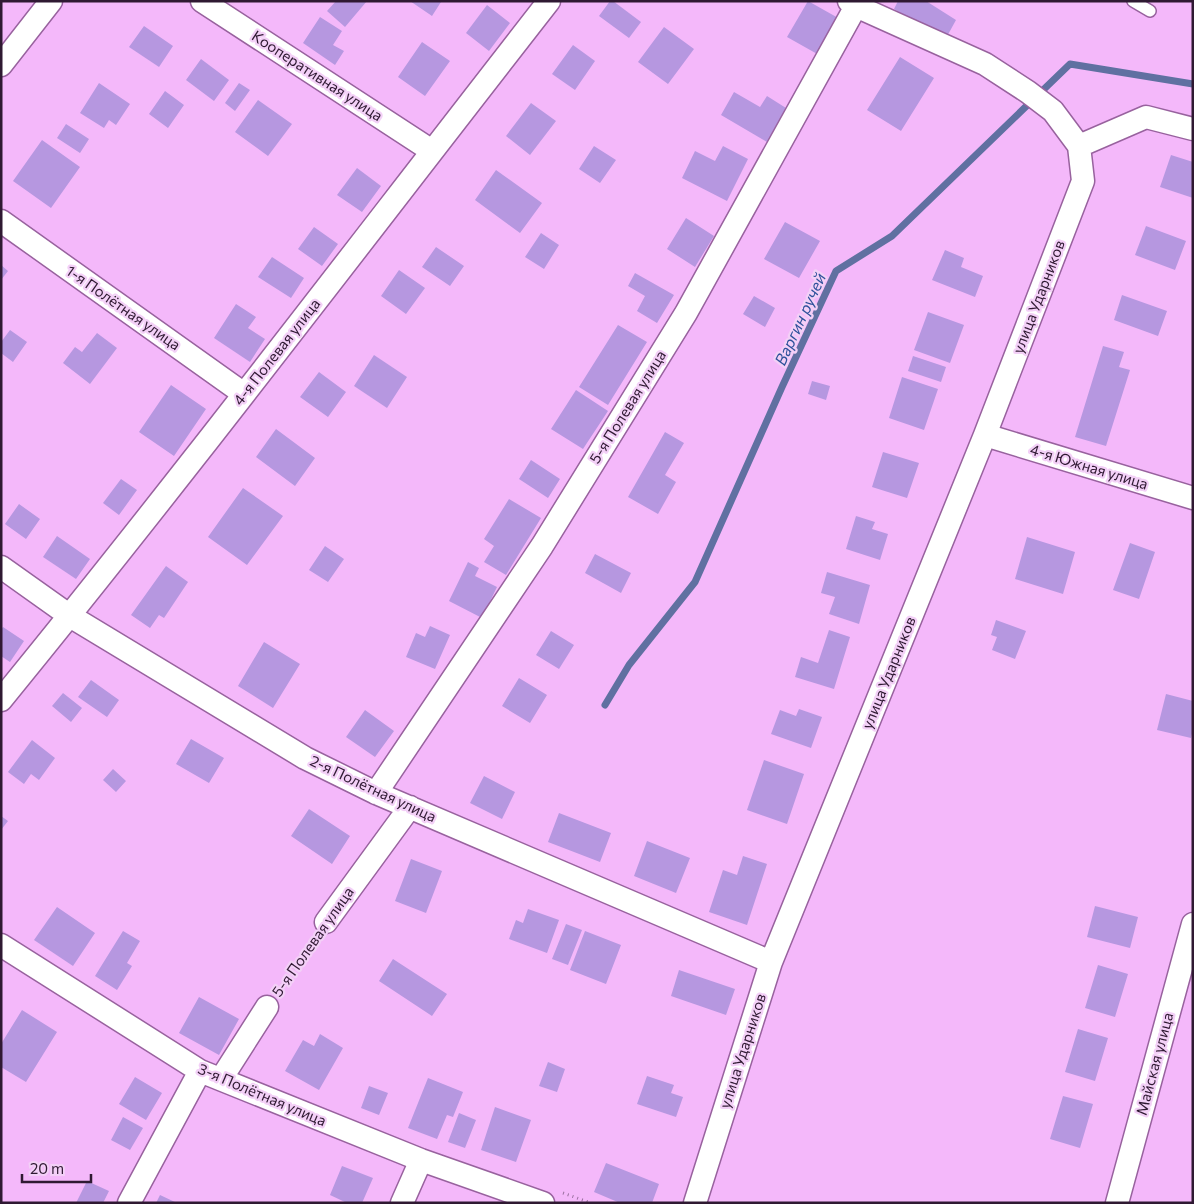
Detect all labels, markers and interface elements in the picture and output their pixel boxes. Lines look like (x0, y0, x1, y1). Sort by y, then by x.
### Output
street label: Кооперативная улица (249, 26, 386, 124)
street label: улица Ударников (1008, 238, 1068, 356)
street label: 1-я Полётная улица (63, 261, 184, 353)
water label: Варгин ручей (770, 270, 829, 368)
street label: 4-я Полевая улица (229, 295, 323, 408)
street label: 5-я Полевая улица (585, 347, 669, 466)
street label: 4-я Южная улица (1028, 440, 1150, 493)
street label: улица Ударников (857, 614, 919, 731)
street label: 2-я Полётная улица (307, 751, 439, 825)
street label: 5-я Полевая улица (268, 883, 357, 1000)
street label: улица Ударников (715, 991, 769, 1110)
street label: Майская улица (1132, 1010, 1176, 1117)
street label: 3-я Полётная улица (196, 1059, 329, 1129)
scale bar (22, 1152, 91, 1184)
text: 20 m (30, 1159, 64, 1177)

